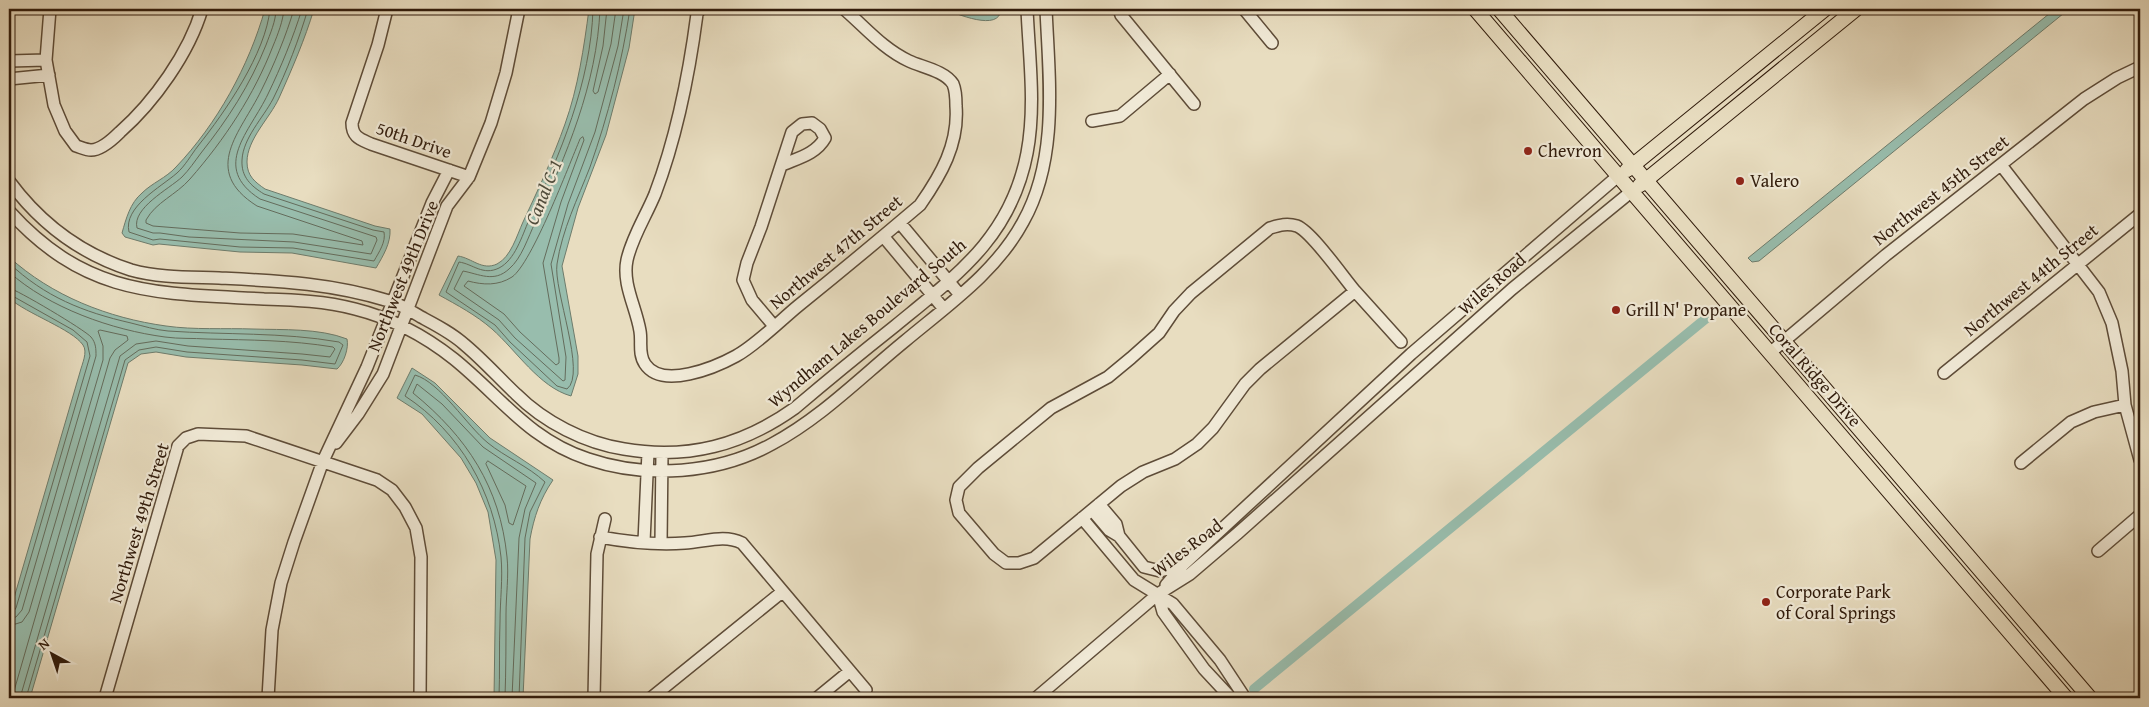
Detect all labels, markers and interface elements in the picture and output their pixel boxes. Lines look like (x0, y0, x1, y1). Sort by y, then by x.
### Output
street label: 50th Drive (373, 114, 456, 165)
street label: Northwest 45th Street (1867, 127, 2015, 251)
place label: Chevron (1538, 137, 1602, 164)
marker: Chevron (1522, 145, 1534, 157)
water label: Canal C-1 (517, 155, 569, 229)
place label: Valero (1750, 167, 1799, 194)
marker: Valero (1734, 175, 1746, 187)
street label: Northwest 47th Street (763, 187, 909, 315)
street label: Northwest 49th Drive (360, 196, 445, 356)
street label: Northwest 44th Street (1958, 216, 2104, 342)
street label: Wyndham Lakes Boulevard South (762, 231, 972, 414)
street label: Wiles Road (1452, 246, 1532, 321)
place label: Grill N' Propane (1626, 296, 1746, 323)
marker: Grill N' Propane (1610, 304, 1622, 316)
street label: Coral Ridge Drive (1762, 317, 1868, 433)
street label: Northwest 49th Street (101, 439, 176, 606)
street label: Wiles Road (1146, 512, 1228, 583)
place label: Corporate Park of Coral Springs (1776, 578, 1896, 626)
marker: Corporate Park of Coral Springs (1760, 596, 1772, 608)
north arrow (28, 630, 78, 680)
text: N (34, 633, 54, 655)

